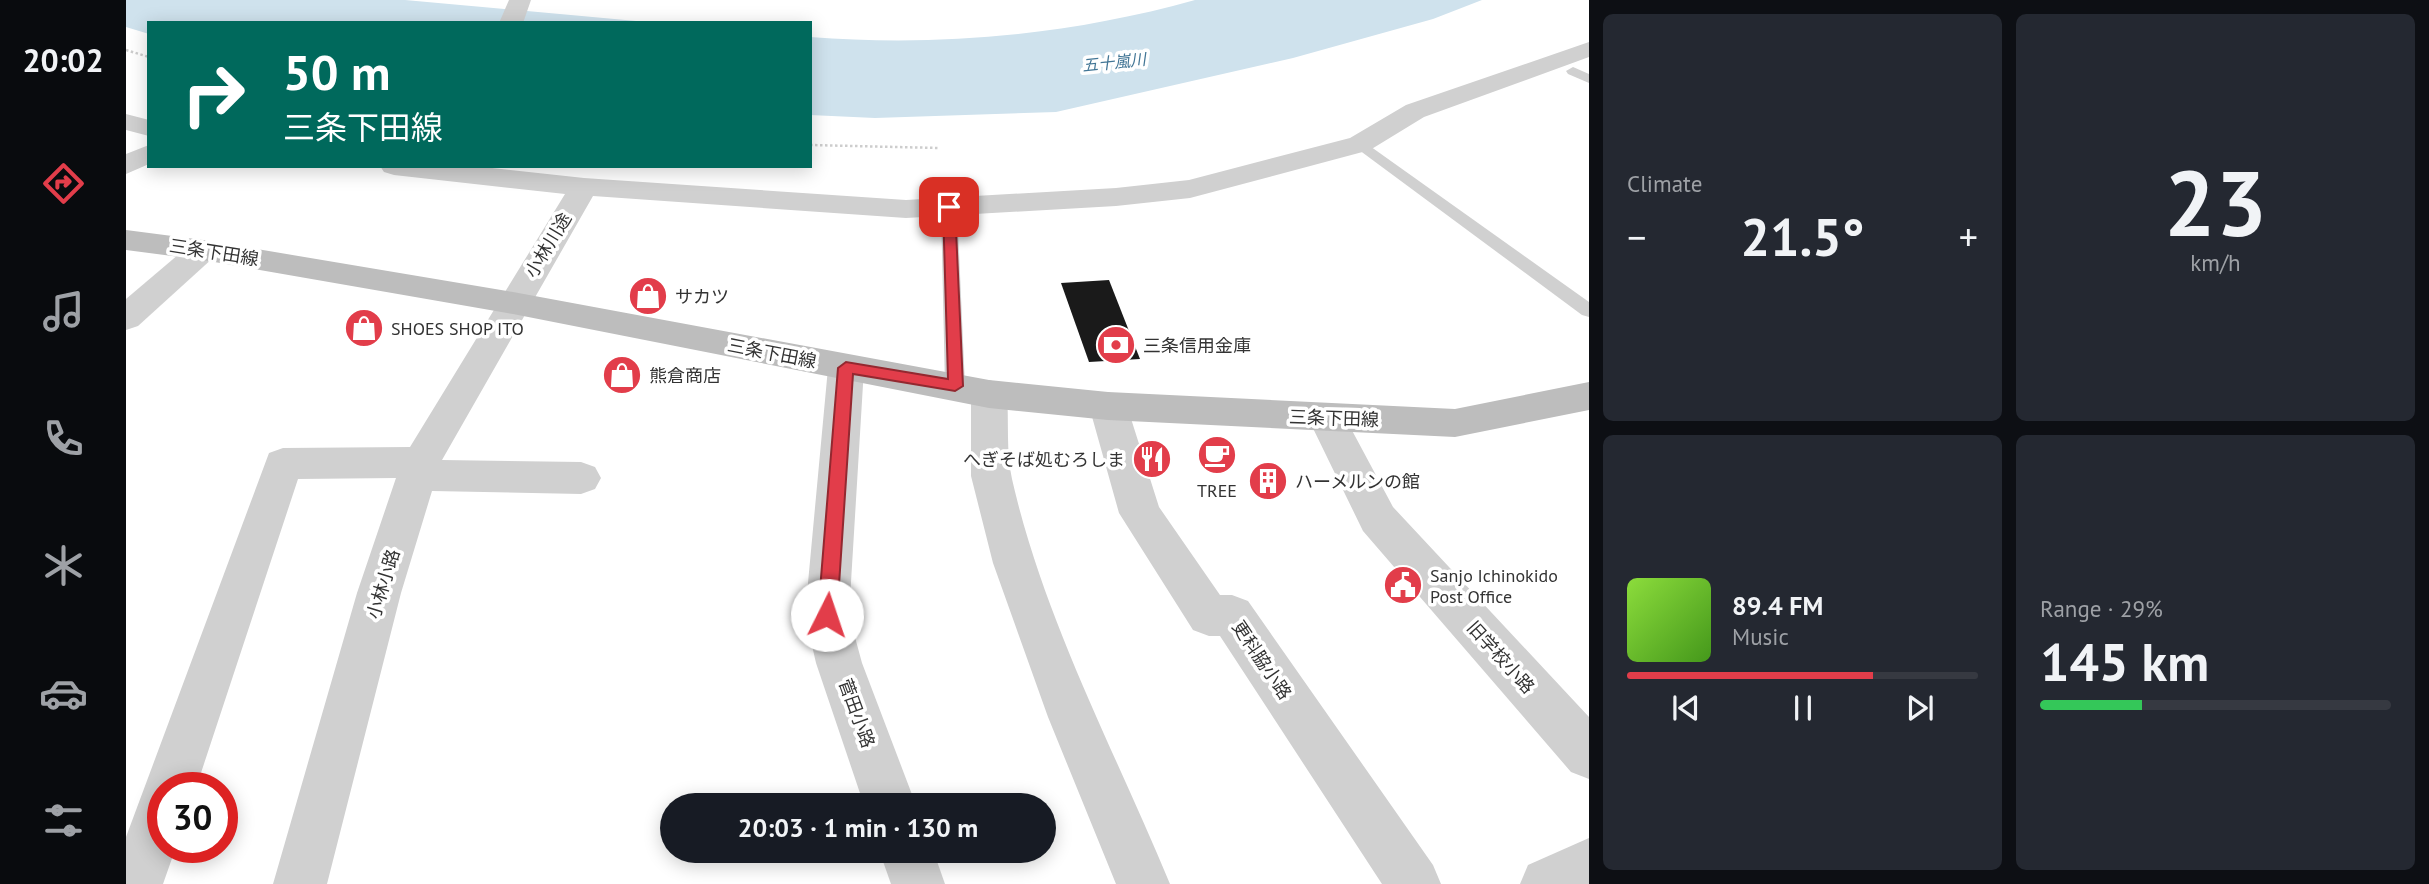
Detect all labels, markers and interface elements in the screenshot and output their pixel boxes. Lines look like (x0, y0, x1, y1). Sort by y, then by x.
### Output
text: 20:02 (22, 39, 104, 81)
text: 50 m (283, 40, 390, 104)
icon: right (168, 49, 259, 140)
water label: 五十嵐川 (1081, 49, 1149, 75)
text: 三条下田線 (283, 106, 443, 148)
text: 23 (2164, 143, 2267, 261)
icon: directions (39, 159, 88, 208)
text: Climate (1627, 169, 1702, 198)
pin (919, 177, 979, 237)
icon: arrive (930, 188, 968, 226)
text: 21.5° (1741, 203, 1864, 270)
street label: 小林川途 (520, 208, 576, 282)
text: − (1627, 212, 1646, 261)
text: + (1959, 212, 1978, 261)
street label: 三条下田線 (168, 234, 260, 270)
text: km/h (2190, 248, 2241, 277)
shop icon: サカツ (627, 275, 669, 317)
place label: サカツ (675, 285, 729, 308)
icon: music (39, 287, 88, 336)
shop icon: SHOES SHOP ITO (343, 307, 385, 349)
place label: SHOES SHOP ITO (391, 317, 524, 340)
bank icon: 三条信用金庫 (1095, 324, 1137, 366)
street label: 三条下田線 (726, 333, 818, 373)
place label: 三条信用金庫 (1143, 334, 1251, 357)
shop icon: 熊倉商店 (601, 354, 643, 396)
place label: 熊倉商店 (649, 364, 721, 387)
street label: 三条下田線 (1289, 405, 1379, 431)
icon: phone (39, 414, 88, 463)
cafe icon: TREE (1196, 434, 1238, 476)
restaurant icon: へぎそば処むろしま (1131, 438, 1173, 480)
place label: へぎそば処むろしま (963, 448, 1125, 471)
building icon: ハーメルンの館 (1247, 460, 1289, 502)
place label: ハーメルンの館 (1295, 470, 1420, 493)
place label: TREE (1197, 479, 1237, 502)
icon: climate (39, 541, 88, 590)
street label: 小林小路 (361, 546, 405, 622)
public building icon: Sanjo Ichinokido Post Office (1382, 564, 1424, 606)
place label: Sanjo Ichinokido Post Office (1430, 564, 1558, 608)
position arrow (790, 578, 864, 652)
text: 89.4 FM (1732, 589, 1823, 622)
text: Range · 29% (2040, 594, 2163, 623)
street label: 更科脇小路 (1227, 616, 1297, 704)
street label: 旧学校小路 (1462, 616, 1540, 698)
text: Music (1732, 622, 1789, 651)
text: 145 km (2040, 628, 2209, 695)
icon: car (39, 669, 88, 718)
street label: 菅田小路 (834, 675, 880, 751)
icon: previous (1667, 689, 1705, 727)
icon: pause (1784, 689, 1822, 727)
icon: next (1901, 689, 1939, 727)
speed limit sign: 30 (147, 772, 238, 863)
icon: filters (39, 796, 88, 845)
text: 20:03 · 1 min · 130 m (738, 811, 978, 844)

